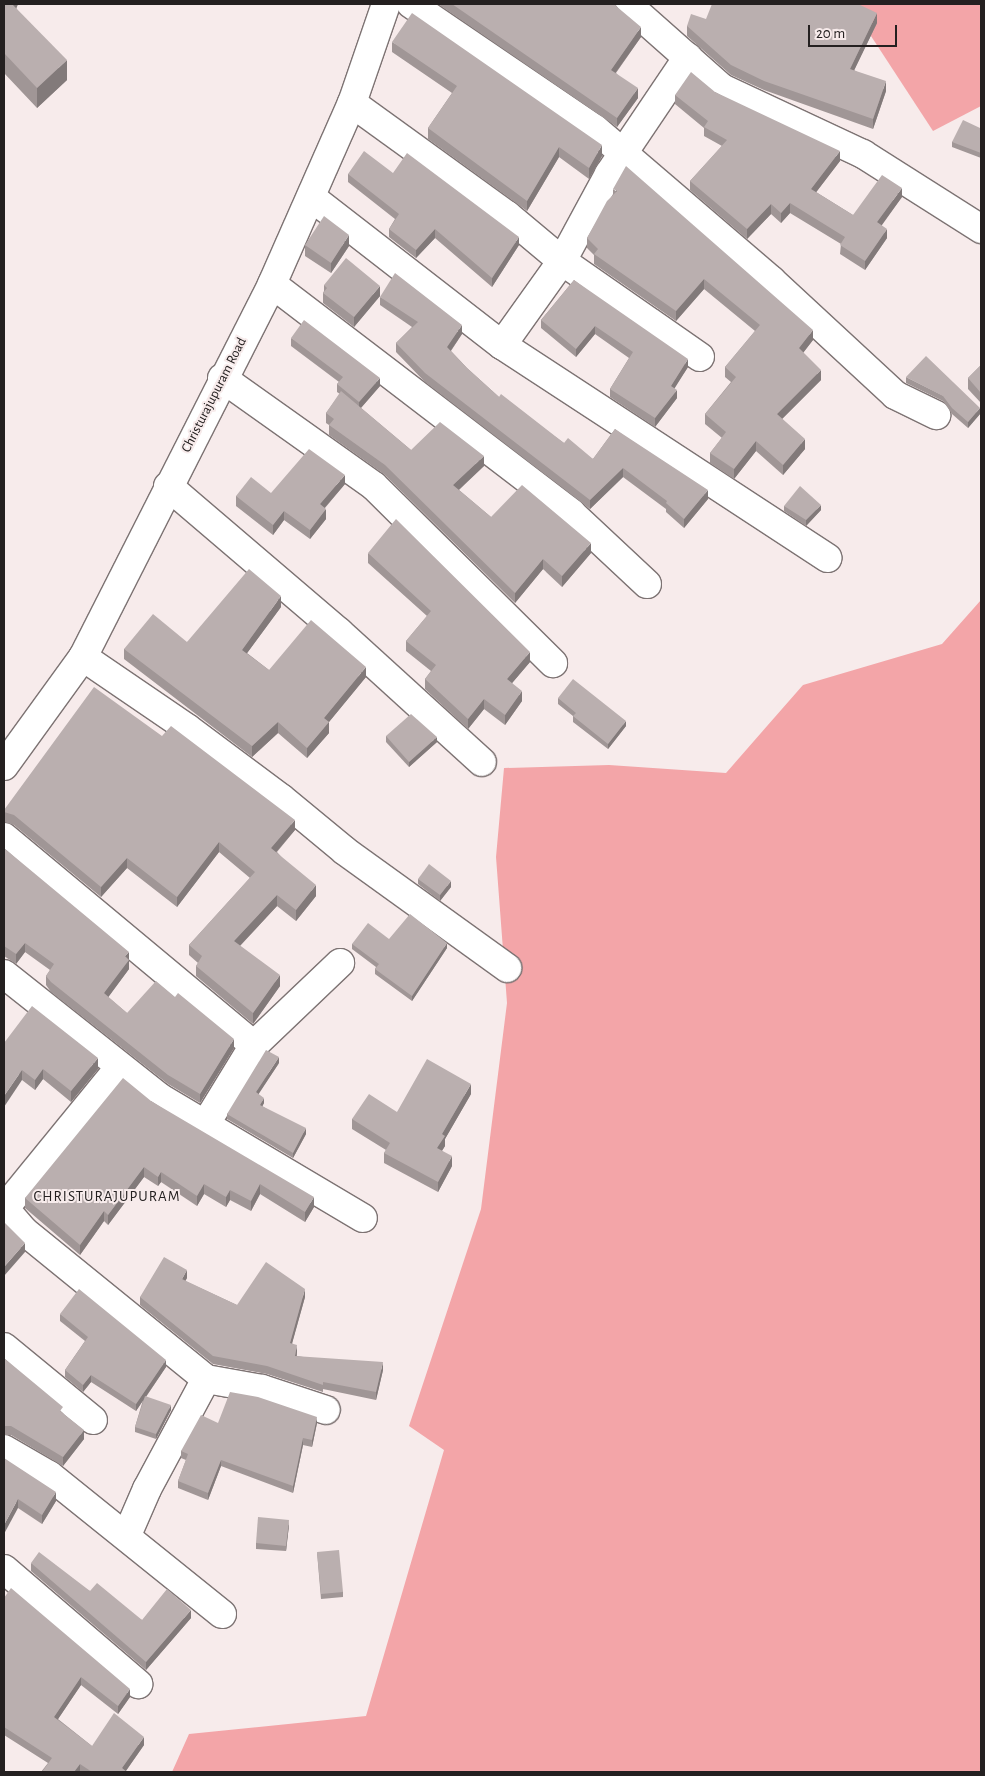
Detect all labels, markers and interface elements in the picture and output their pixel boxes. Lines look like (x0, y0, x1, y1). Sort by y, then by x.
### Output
scale bar (810, 15, 899, 47)
text: 20 m (816, 26, 845, 41)
street label: Christurajupuram Road (178, 335, 250, 455)
district label: CHRISTURAJUPURAM (31, 1188, 183, 1206)

